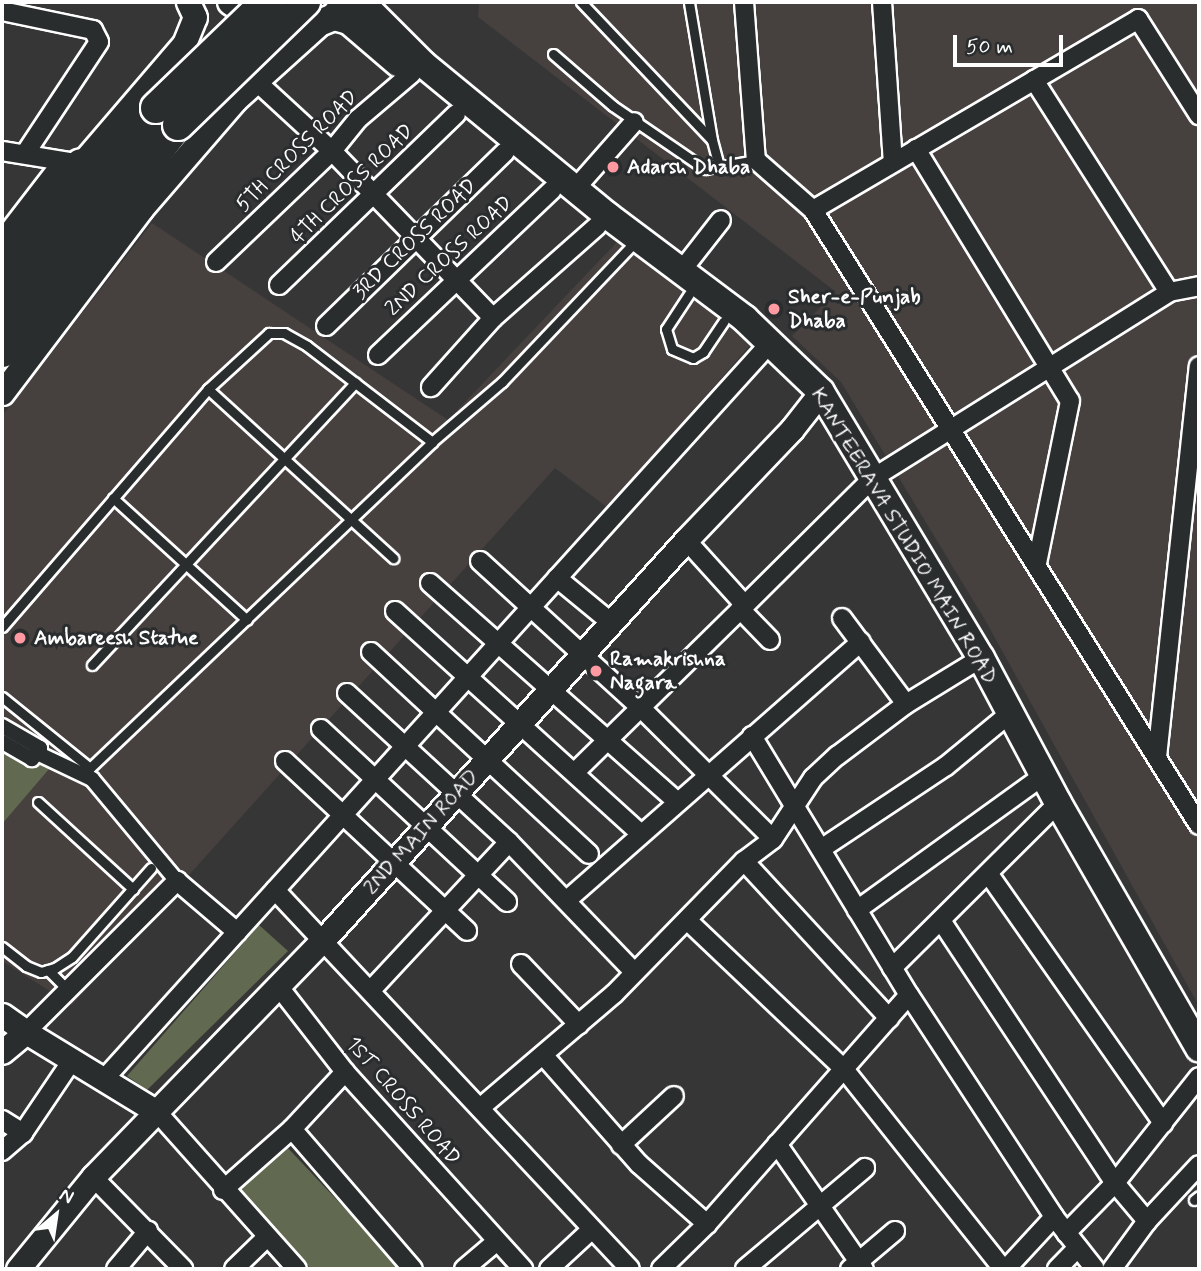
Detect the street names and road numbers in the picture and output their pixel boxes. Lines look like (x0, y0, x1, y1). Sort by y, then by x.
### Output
street label: 5TH CROSS ROAD (230, 84, 364, 218)
street label: 4TH CROSS ROAD (285, 118, 419, 250)
street label: 3RD CROSS ROAD (347, 173, 483, 305)
street label: 2ND CROSS ROAD (380, 190, 518, 322)
street label: KANTEERAVA STUDIO MAIN ROAD (805, 382, 1003, 690)
street label: 2ND MAIN ROAD (358, 764, 484, 900)
street label: 1ST CROSS ROAD (340, 1031, 466, 1171)

